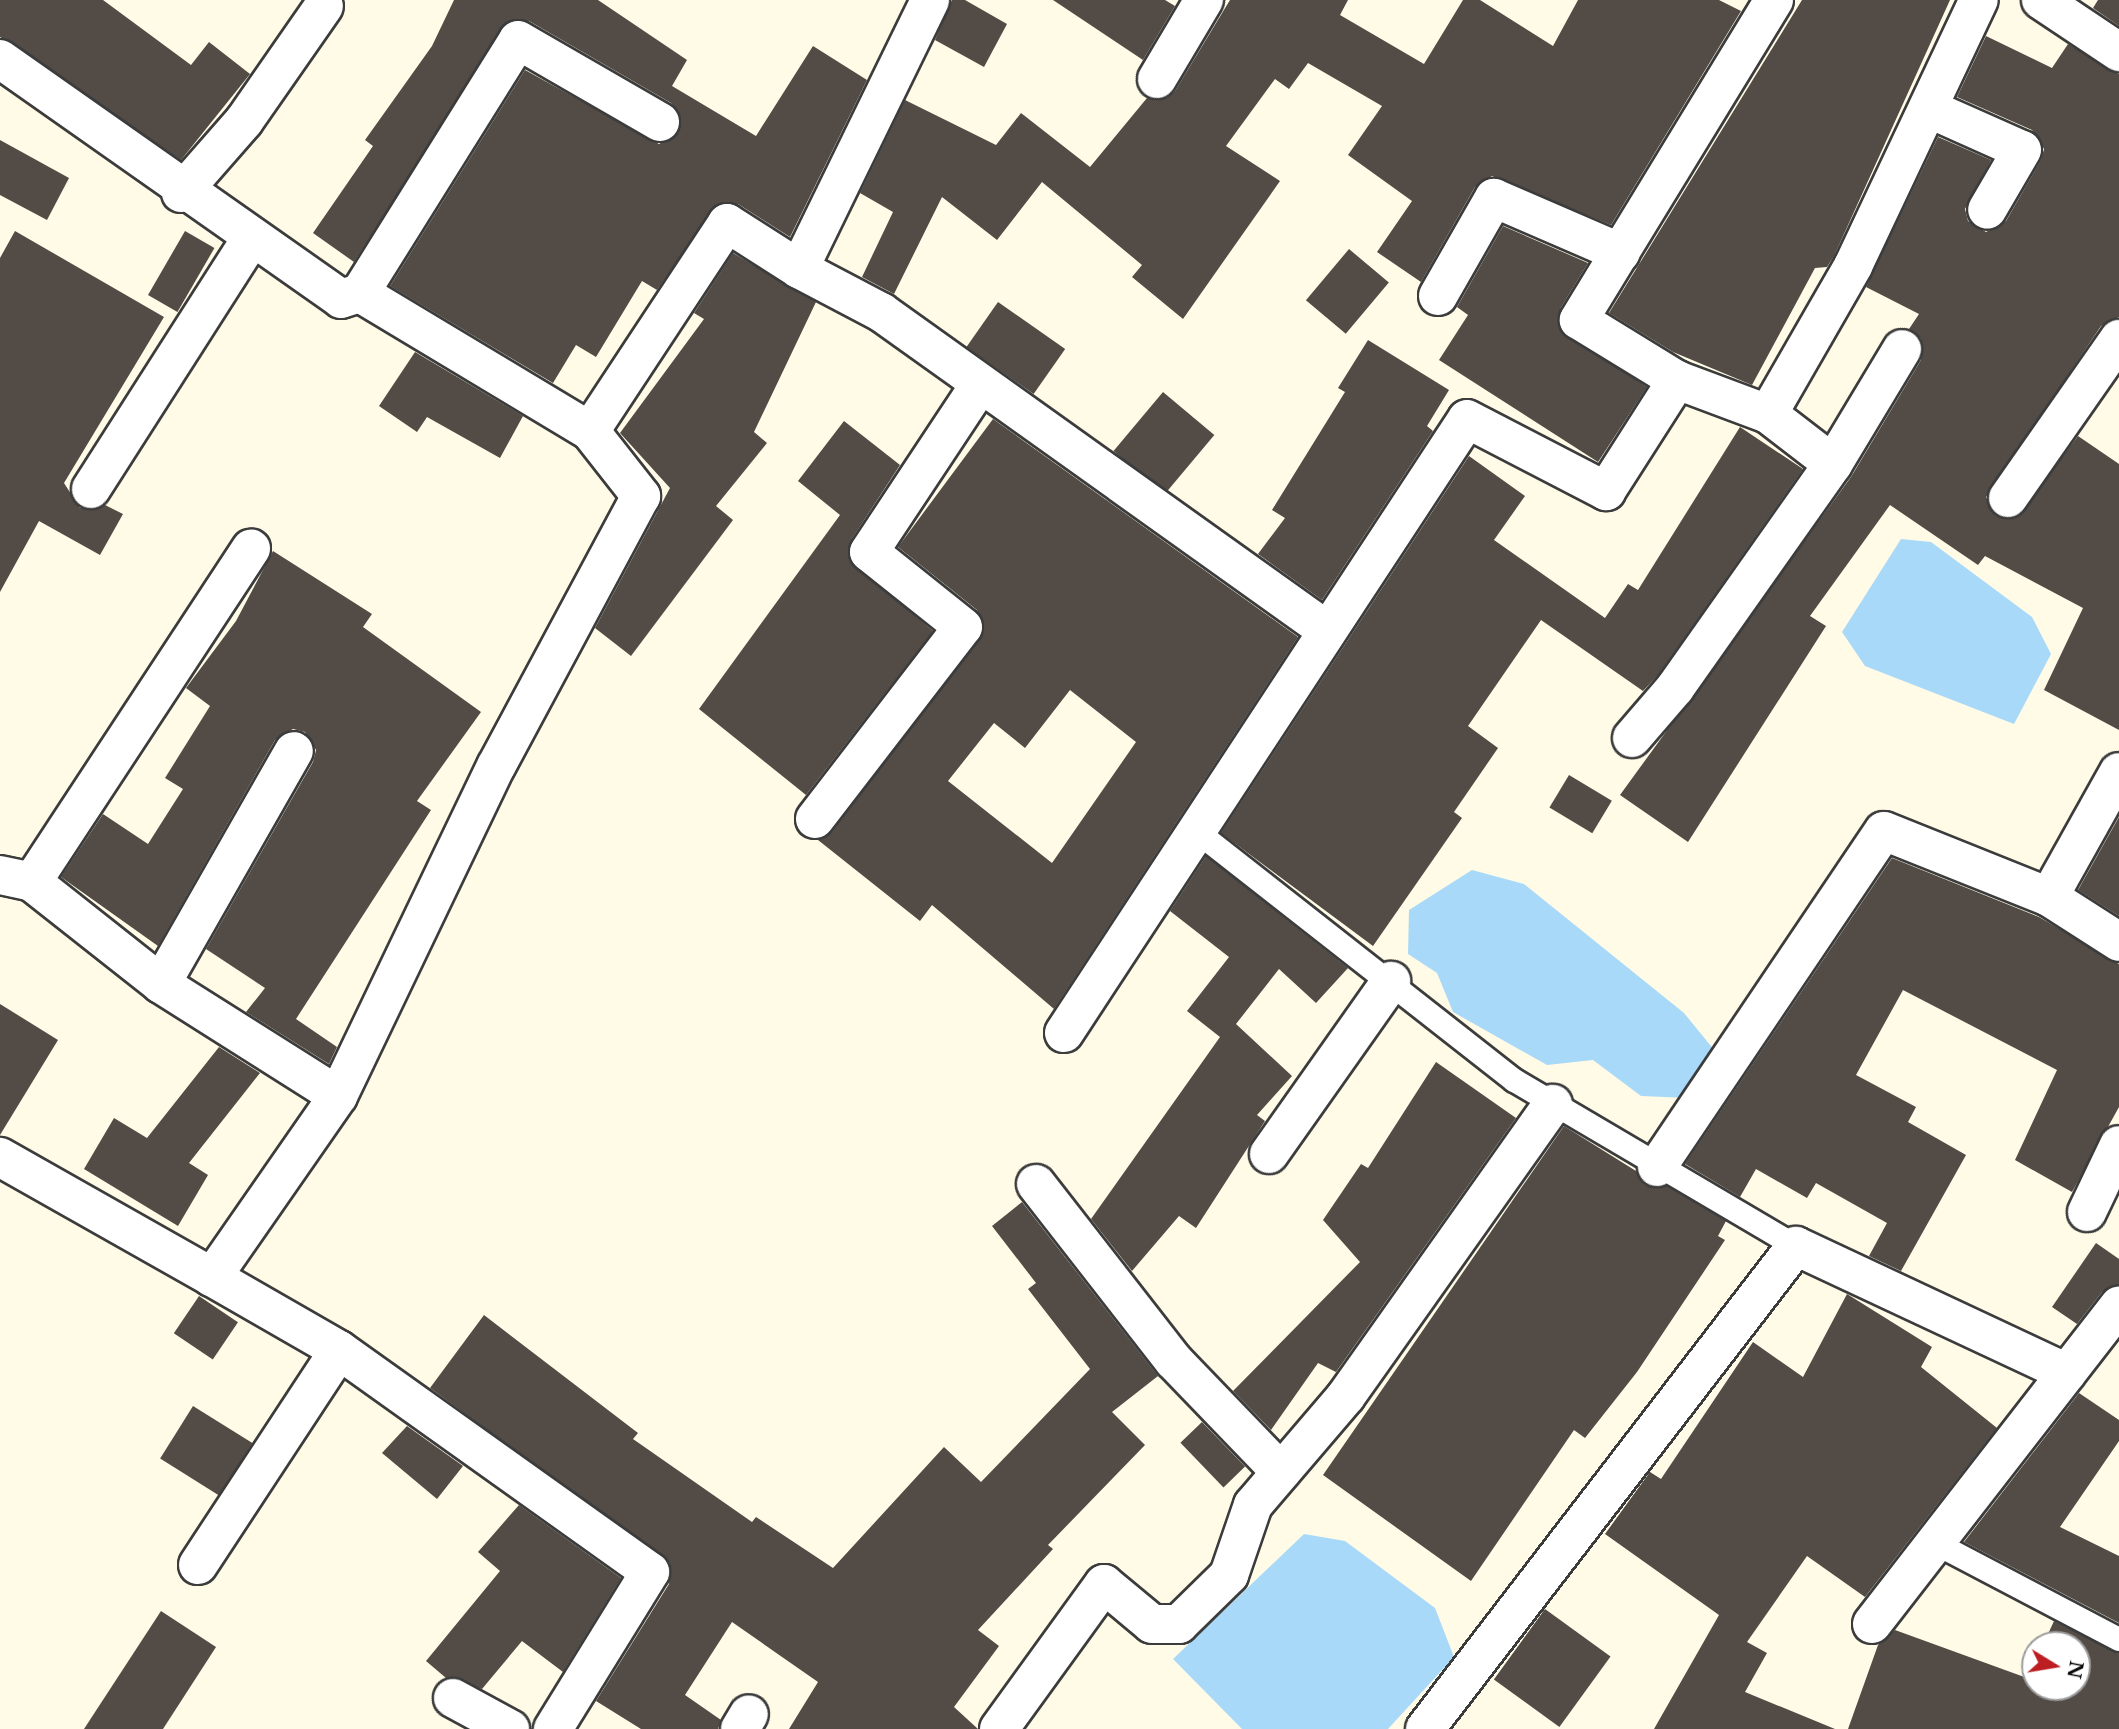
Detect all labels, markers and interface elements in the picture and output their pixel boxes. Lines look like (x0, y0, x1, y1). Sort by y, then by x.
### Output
north arrow (2021, 1631, 2091, 1701)
text: N (2062, 1659, 2088, 1681)

